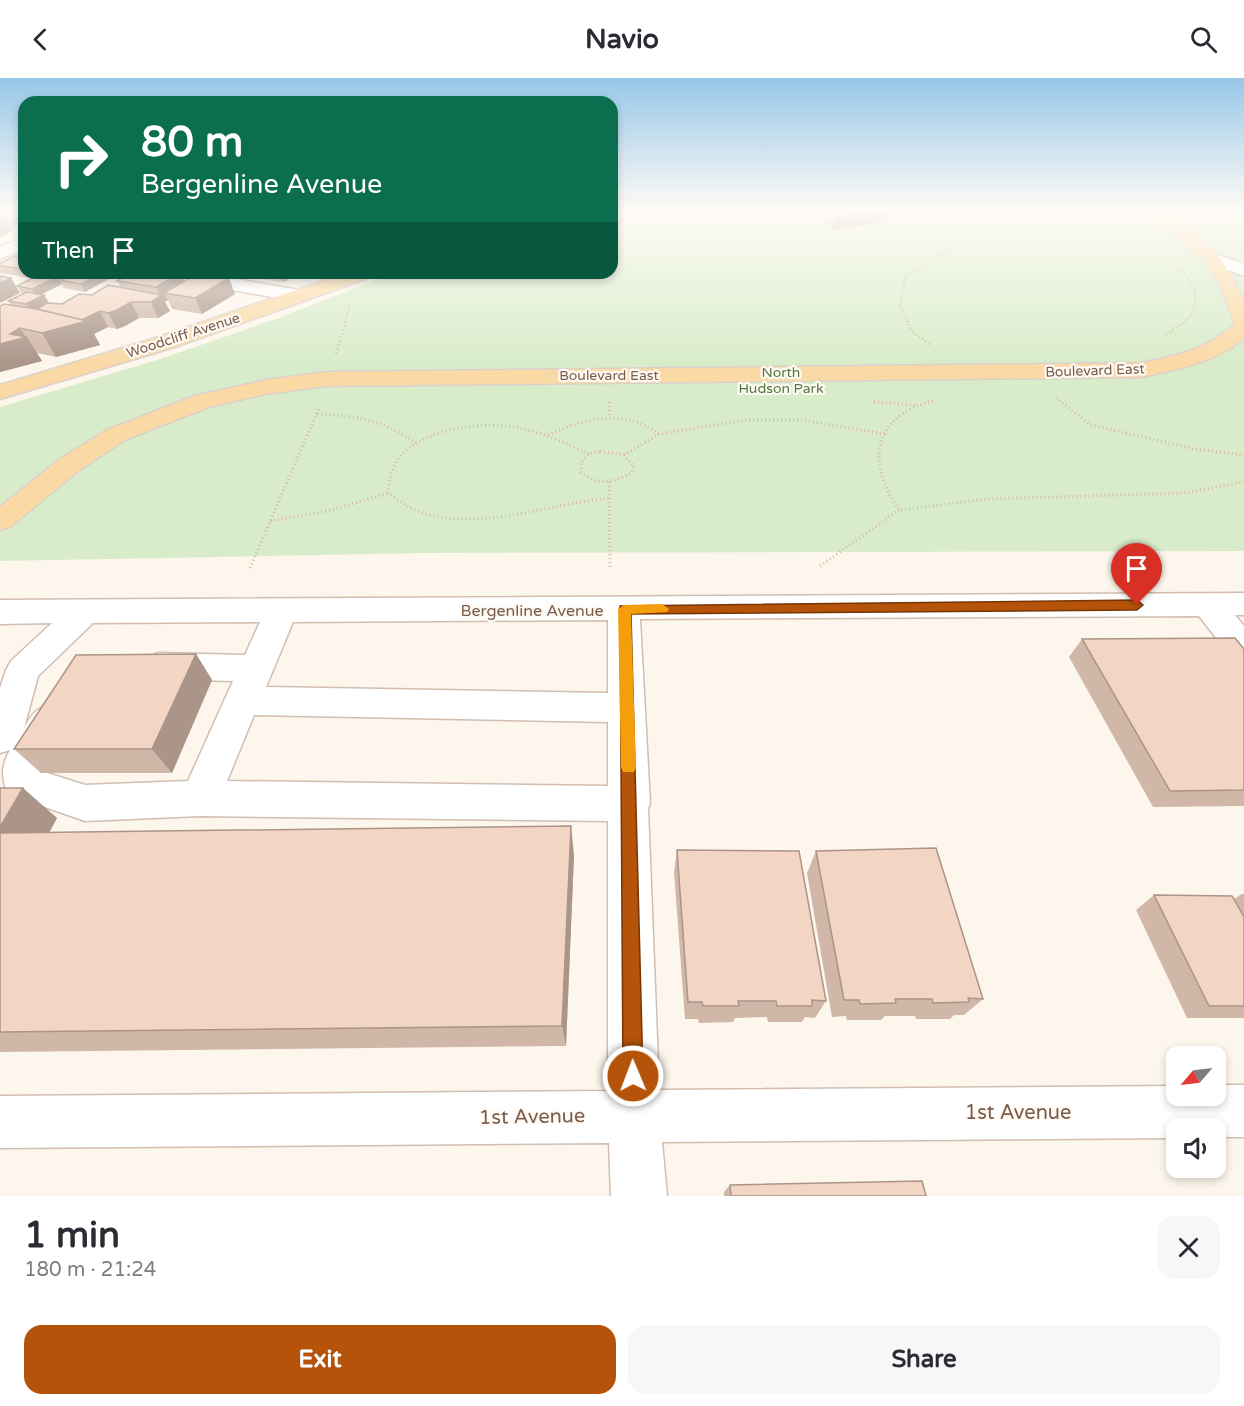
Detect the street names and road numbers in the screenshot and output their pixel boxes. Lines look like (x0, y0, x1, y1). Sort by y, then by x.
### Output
street label: Woodcliff Avenue (124, 309, 242, 362)
street label: Boulevard East (1045, 360, 1146, 381)
street label: Boulevard East (559, 367, 659, 384)
street label: Bergenline Avenue (460, 601, 604, 621)
street label: 1st Avenue (965, 1101, 1071, 1125)
street label: 1st Avenue (479, 1104, 585, 1130)

